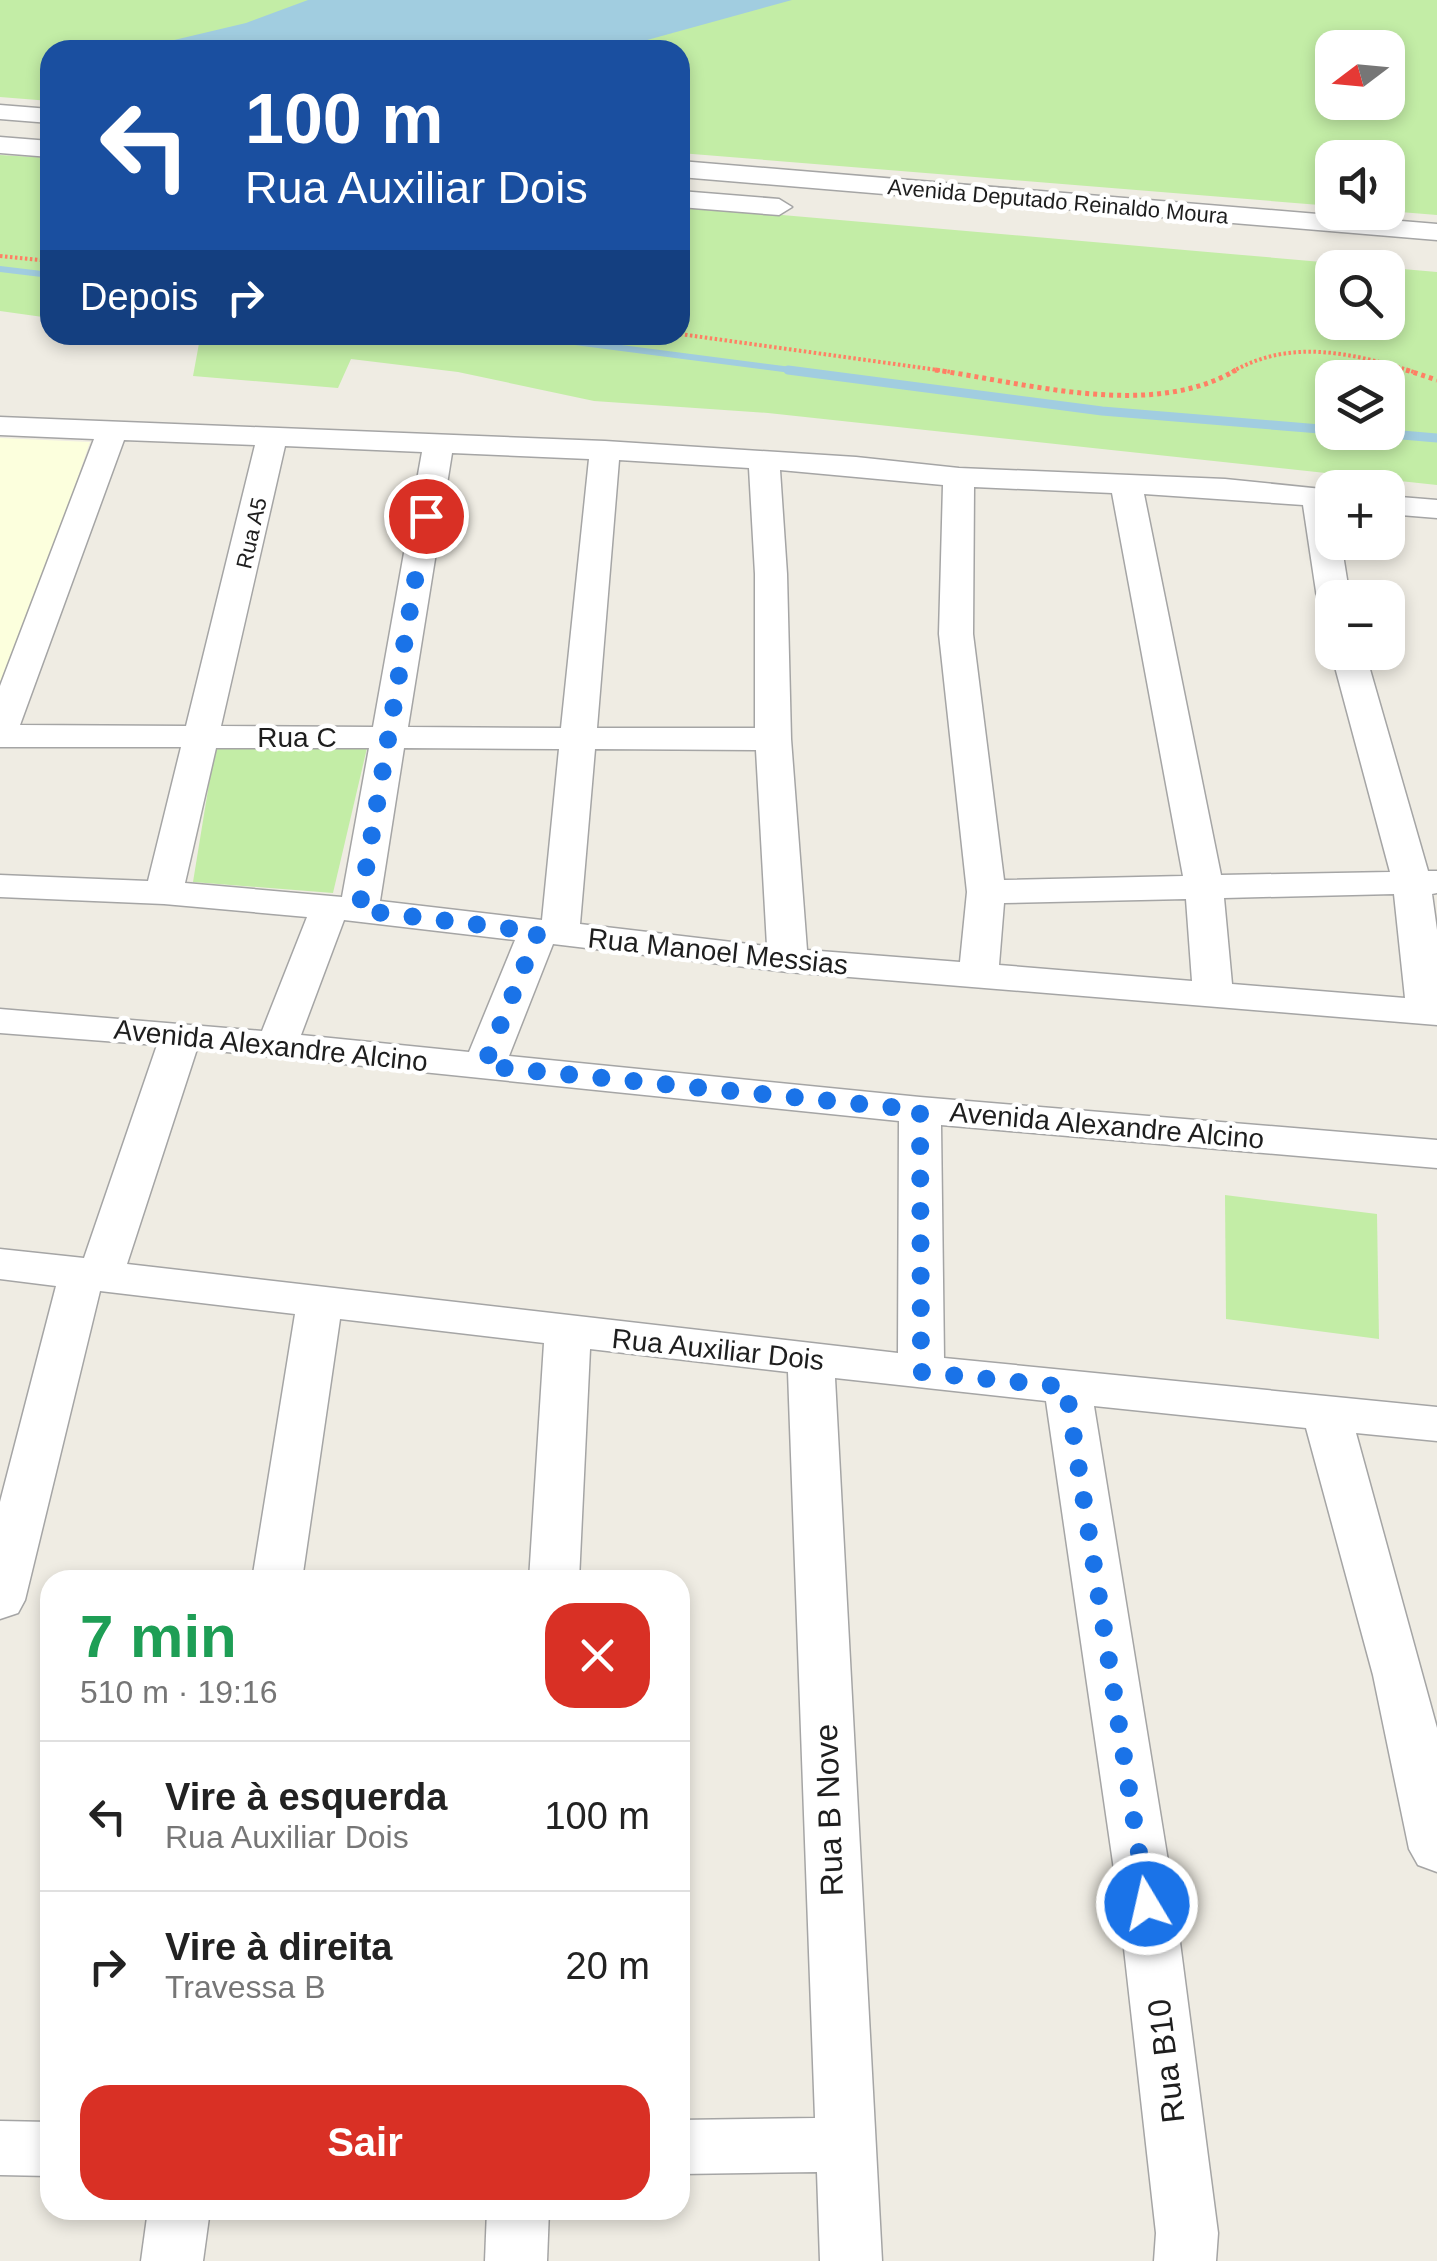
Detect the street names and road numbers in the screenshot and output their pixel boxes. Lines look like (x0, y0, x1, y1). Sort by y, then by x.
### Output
street label: Avenida Deputado Reinaldo Moura (886, 174, 1230, 229)
street label: Rua A5 (231, 495, 272, 571)
street label: Rua C (257, 722, 337, 753)
street label: Rua Manoel Messias (586, 922, 850, 981)
street label: Avenida Alexandre Alcino (112, 1014, 429, 1077)
street label: Avenida Alexandre Alcino (948, 1096, 1265, 1155)
street label: Rua Auxiliar Dois (610, 1323, 826, 1376)
street label: Rua B Nove (808, 1723, 850, 1897)
street label: Rua B10 (1141, 1997, 1191, 2125)

